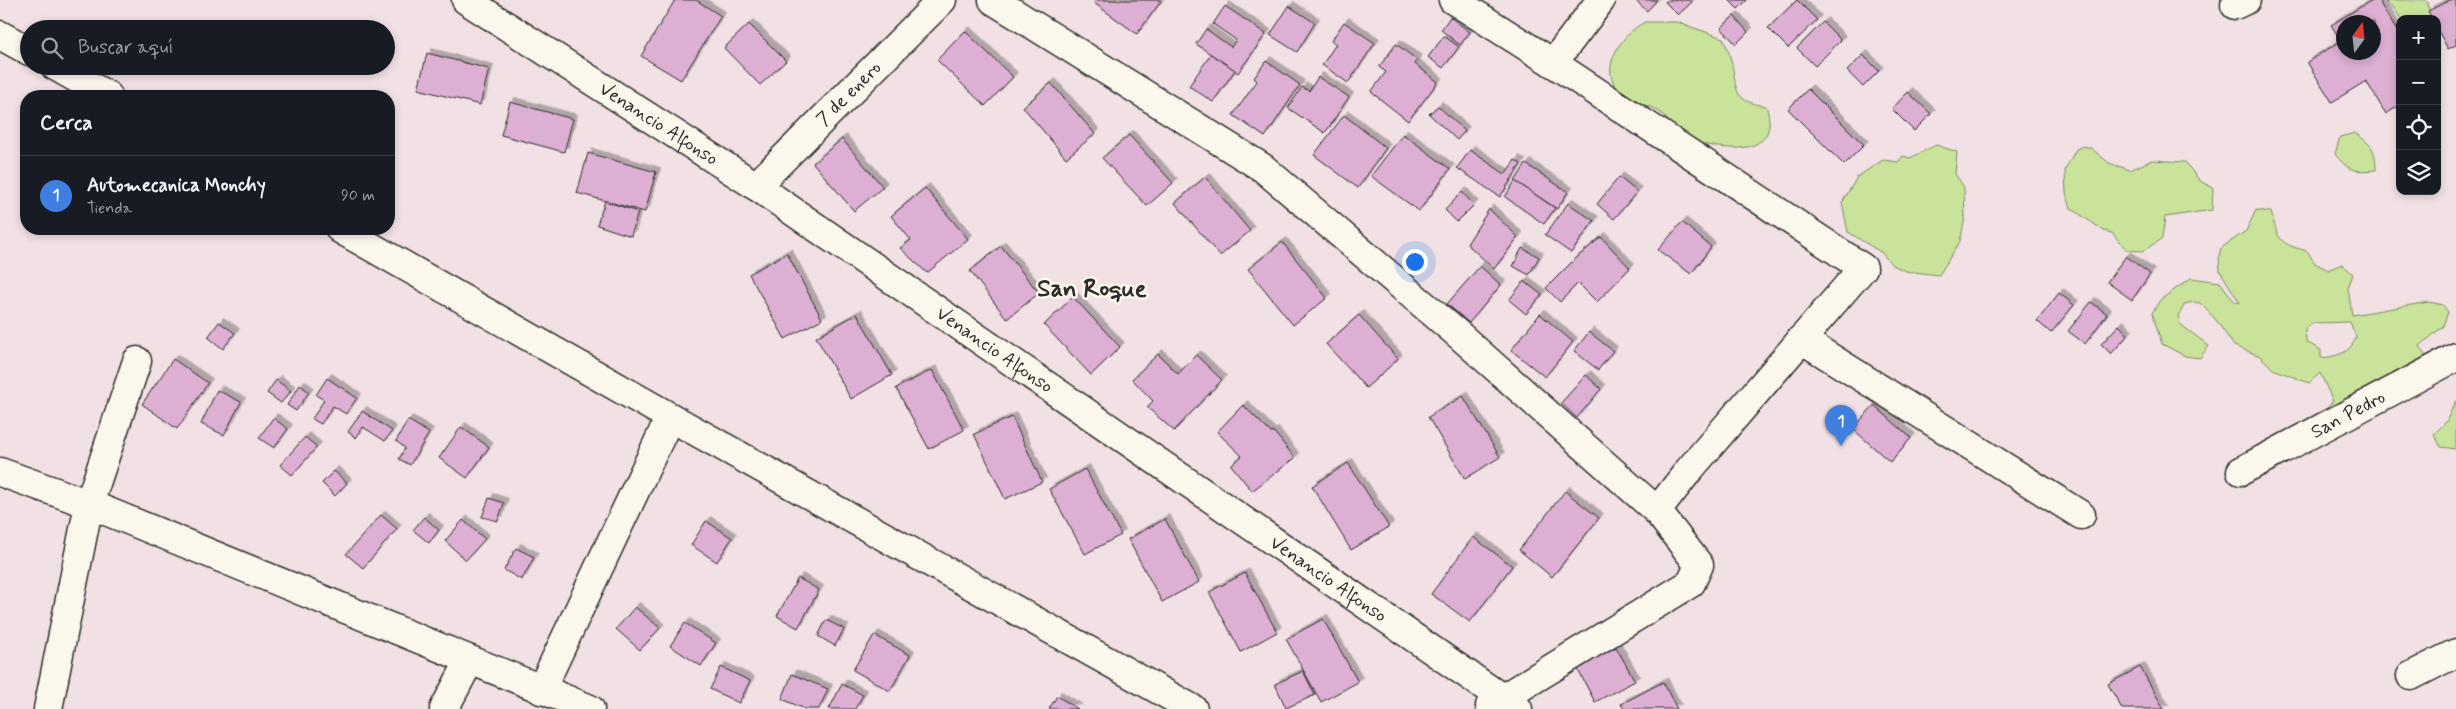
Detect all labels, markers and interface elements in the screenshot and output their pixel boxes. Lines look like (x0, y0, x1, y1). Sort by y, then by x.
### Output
north arrow (2336, 15, 2381, 60)
map controls (2396, 15, 2441, 195)
button: + (2396, 15, 2441, 60)
search box (20, 20, 395, 75)
icon: search (38, 34, 66, 62)
text: Buscar aquí (78, 35, 173, 60)
street label: 7 de enero (811, 55, 887, 131)
button: − (2396, 60, 2441, 105)
street label: Venancio Alfonso (595, 76, 723, 171)
button: locate (2396, 105, 2441, 150)
text: Cerca (40, 109, 93, 137)
button: layers (2396, 150, 2441, 195)
text: Automecanica Monchy (87, 173, 266, 198)
text: 1 (52, 185, 60, 206)
text: 90 m (341, 185, 375, 206)
text: Tienda (87, 198, 132, 219)
your location (1402, 249, 1428, 275)
district label: San Roque (1037, 274, 1147, 305)
street label: Venancio Alfonso (931, 301, 1058, 399)
street label: San Pedro (2306, 384, 2390, 444)
pin: 1 (1825, 405, 1857, 446)
street label: Venancio Alfonso (1265, 530, 1392, 628)

